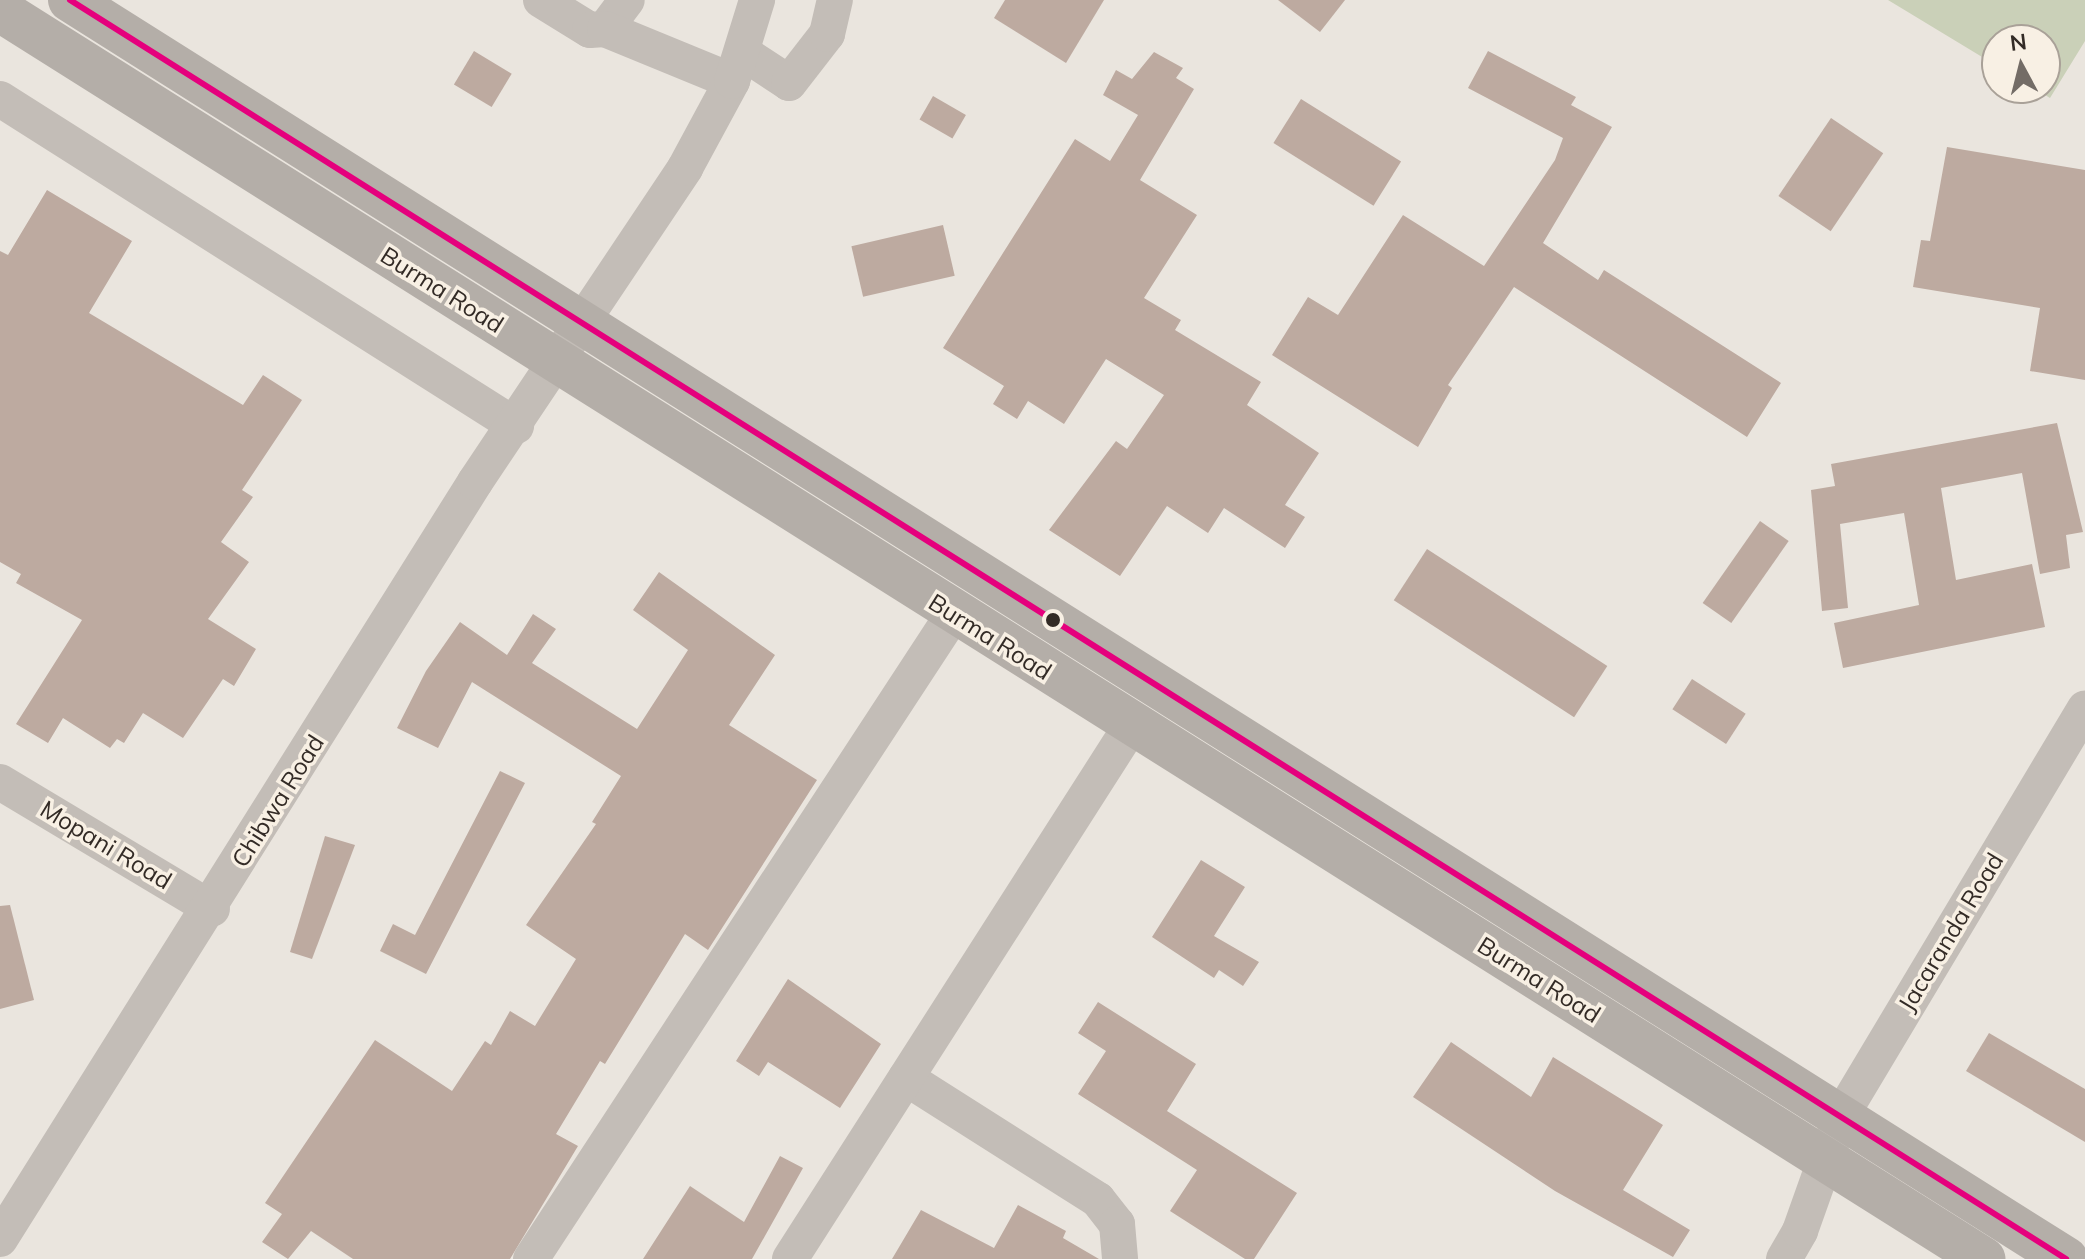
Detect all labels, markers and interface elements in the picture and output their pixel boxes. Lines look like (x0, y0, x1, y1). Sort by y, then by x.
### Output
north arrow (1981, 24, 2061, 104)
text: N (2008, 27, 2028, 57)
street label: Burma Road (375, 241, 509, 339)
street label: Burma Road (923, 588, 1057, 686)
unlabelled marker (1045, 612, 1061, 628)
street label: Chibwa Road (226, 730, 330, 872)
street label: Mopani Road (35, 795, 177, 895)
street label: Jacaranda Road (1892, 848, 2010, 1016)
street label: Burma Road (1472, 931, 1606, 1029)

